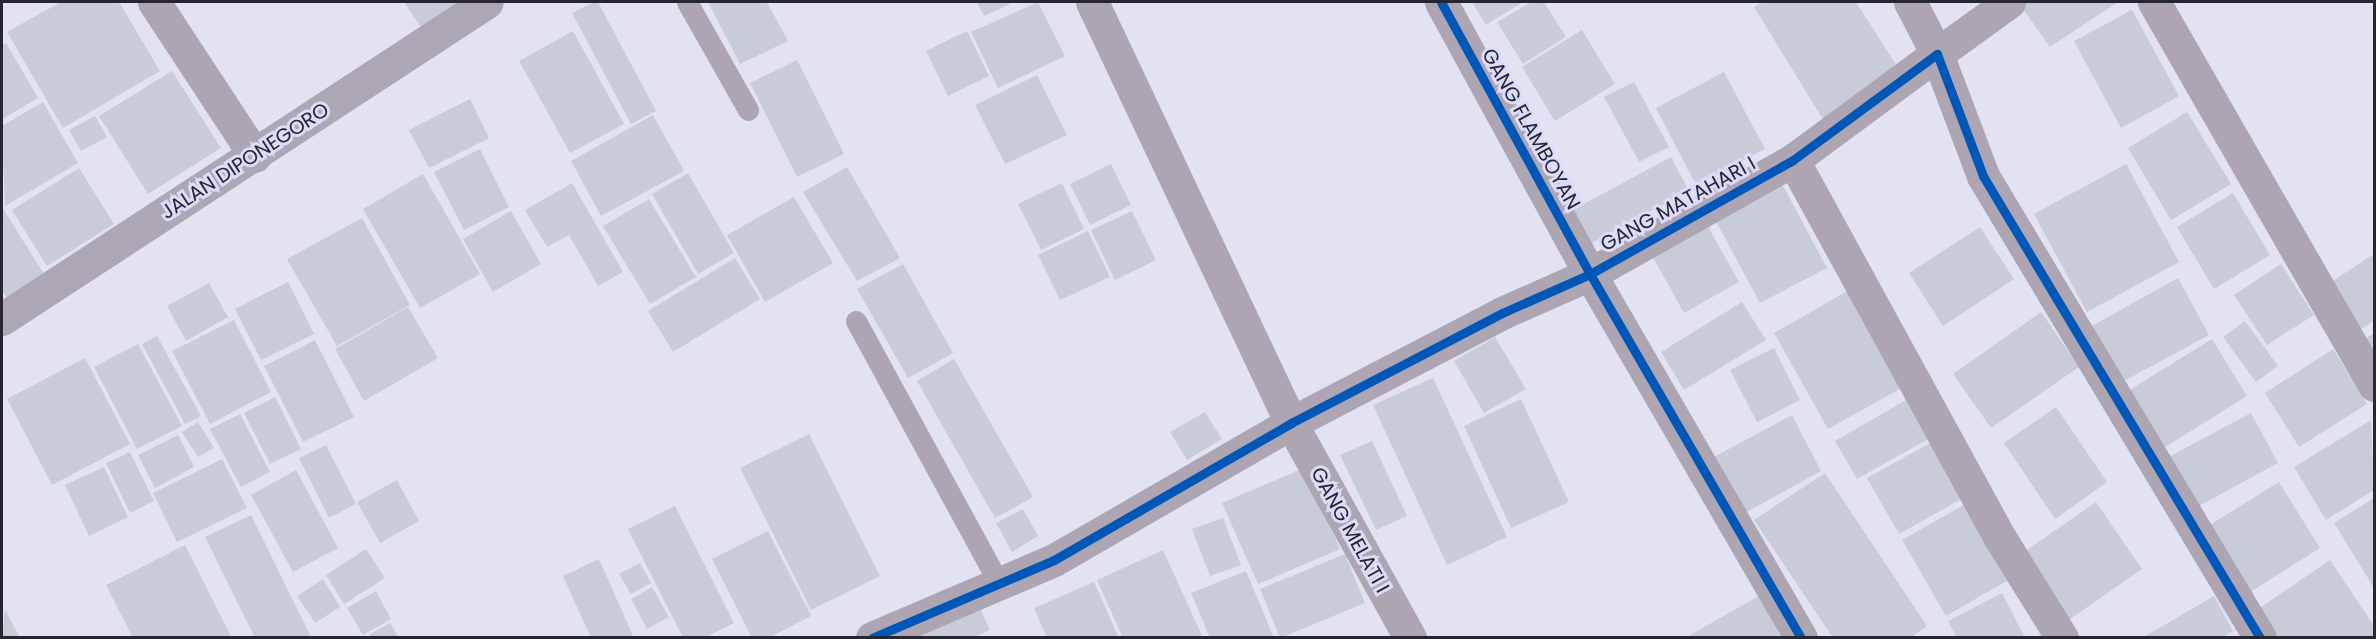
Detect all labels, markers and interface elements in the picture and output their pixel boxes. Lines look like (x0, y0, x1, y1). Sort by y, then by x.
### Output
street label: GANG FLAMBOYAN (1477, 44, 1585, 214)
street label: JALAN DIPONEGORO (157, 98, 333, 224)
street label: GANG MATAHARI I (1596, 151, 1760, 257)
street label: GANG MELATI I (1306, 463, 1394, 597)

